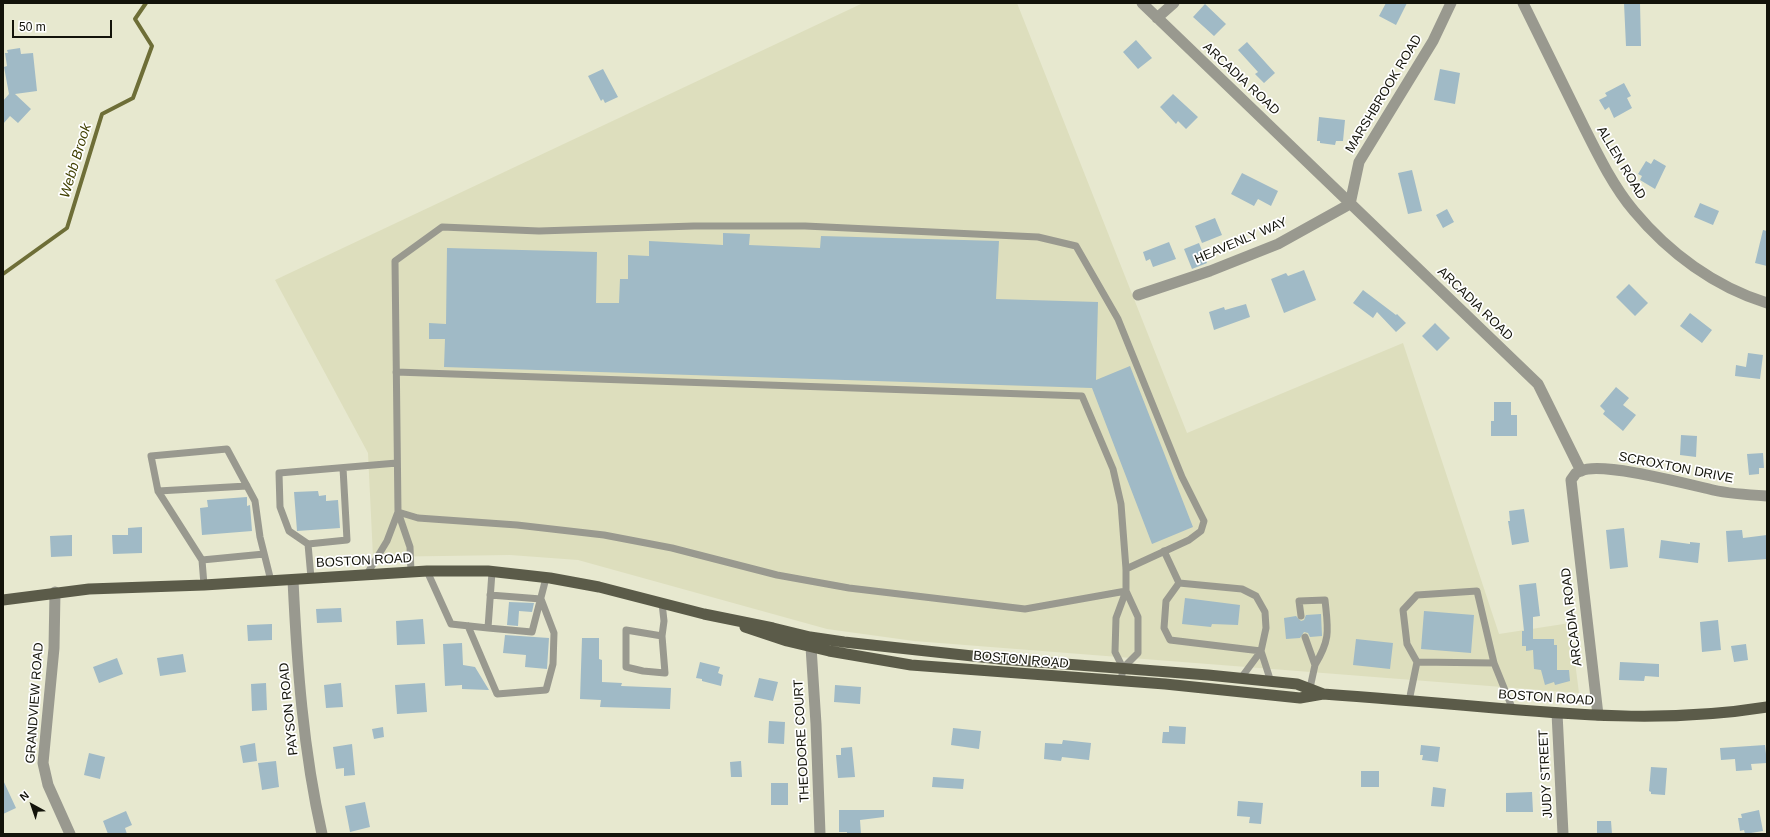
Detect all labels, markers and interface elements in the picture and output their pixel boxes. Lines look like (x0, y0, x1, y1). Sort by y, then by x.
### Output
scale bar (14, 12, 114, 38)
text: 50 m (19, 20, 46, 34)
street label: MARSHBROOK ROAD (1343, 32, 1425, 156)
street label: ARCADIA ROAD (1199, 40, 1283, 118)
water label: Webb Brook (57, 122, 95, 200)
street label: ALLEN ROAD (1593, 124, 1649, 202)
street label: HEAVENLY WAY (1192, 214, 1290, 268)
street label: ARCADIA ROAD (1434, 264, 1516, 344)
street label: SCROXTON DRIVE (1617, 449, 1735, 487)
street label: BOSTON ROAD (316, 551, 412, 571)
street label: ARCADIA ROAD (1558, 567, 1586, 667)
street label: GRANDVIEW ROAD (23, 642, 47, 764)
street label: BOSTON ROAD (973, 648, 1069, 672)
street label: PAYSON ROAD (276, 662, 302, 756)
street label: THEODORE COURT (791, 679, 813, 803)
street label: BOSTON ROAD (1498, 687, 1594, 709)
street label: JUDY STREET (1536, 729, 1556, 819)
north arrow (12, 785, 52, 825)
text: N (17, 789, 31, 803)

